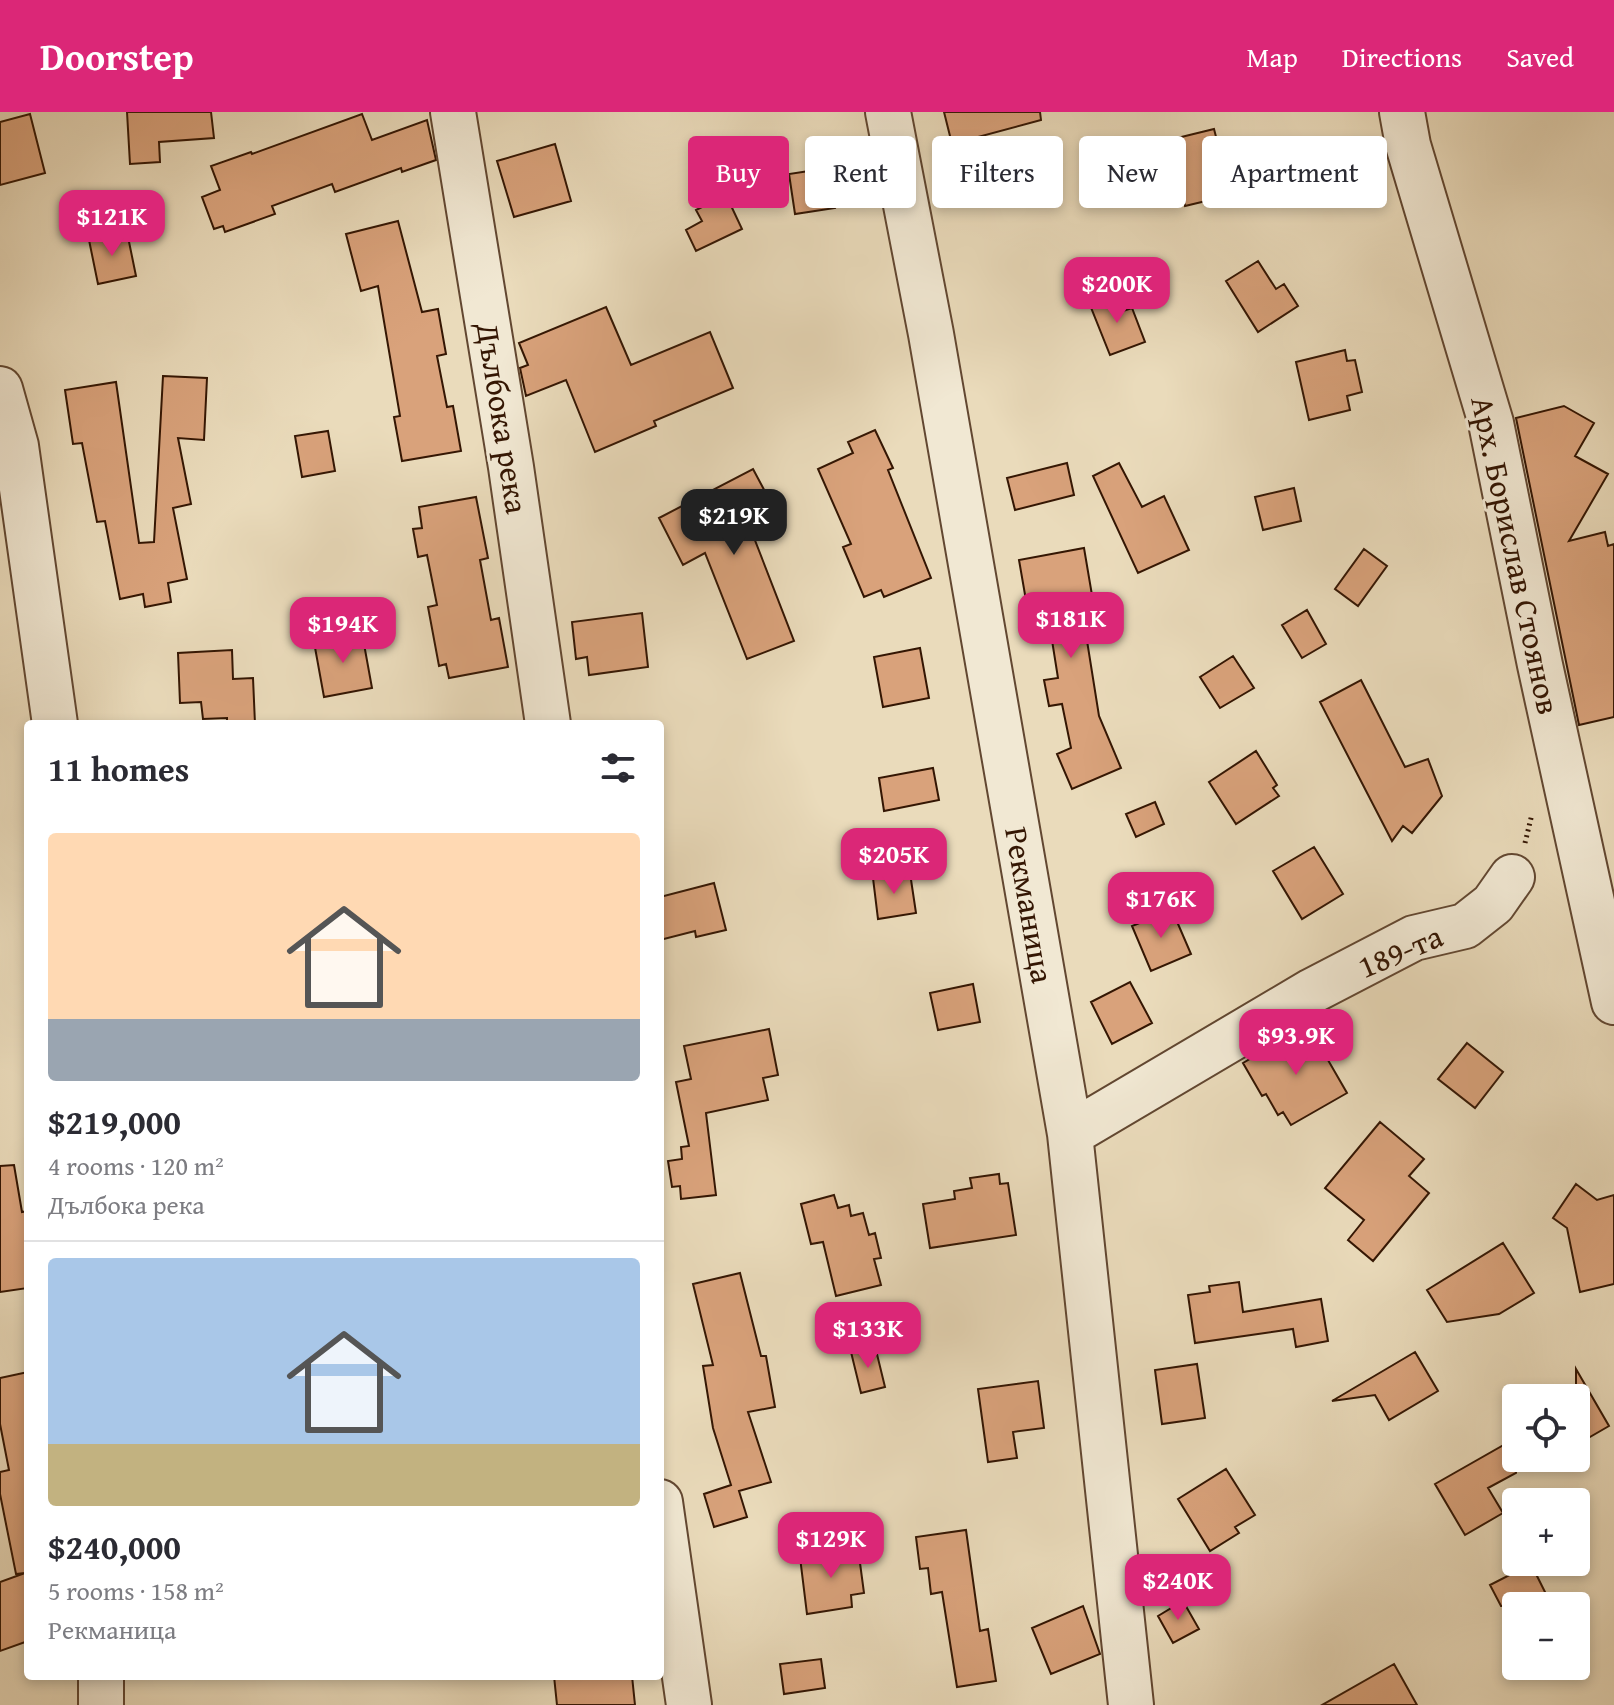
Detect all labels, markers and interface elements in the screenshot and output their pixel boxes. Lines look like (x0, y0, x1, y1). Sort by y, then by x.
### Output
text: Doorstep (40, 28, 194, 84)
text: Map (1246, 36, 1298, 77)
text: Directions (1342, 36, 1462, 77)
text: Saved (1506, 36, 1574, 77)
chip: Buy (688, 136, 789, 208)
chip: Rent (805, 136, 916, 208)
chip: Filters (932, 136, 1063, 208)
chip: New (1079, 136, 1186, 208)
chip: Apartment (1202, 136, 1387, 208)
pin: $121K (56, 190, 168, 258)
text: $121K (77, 196, 147, 235)
pin: $200K (1061, 257, 1173, 325)
text: $200K (1082, 263, 1152, 302)
street label: Дълбока река (465, 318, 541, 518)
street label: Арх. Борислав Стоянов (1459, 392, 1573, 718)
pin: $219K (678, 489, 790, 557)
text: $219K (699, 495, 769, 534)
pin: $181K (1015, 592, 1127, 660)
pin: $194K (287, 597, 399, 665)
text: $181K (1036, 598, 1106, 637)
text: $194K (308, 603, 378, 642)
text: 11 homes (48, 744, 189, 793)
icon: filters (596, 746, 640, 790)
street label: Рекманица (993, 823, 1067, 988)
pin: $205K (838, 828, 950, 896)
text: $205K (859, 834, 929, 873)
pin: $176K (1105, 872, 1217, 940)
text: $176K (1126, 878, 1196, 917)
icon: home (272, 885, 416, 1029)
street label: 189-та (1350, 912, 1450, 990)
pin: $93.9K (1231, 1009, 1361, 1077)
text: $93.9K (1257, 1015, 1335, 1054)
text: $219,000 (48, 1097, 181, 1146)
text: 4 rooms · 120 m² (48, 1146, 224, 1185)
text: Дълбока река (48, 1185, 205, 1224)
pin: $133K (812, 1302, 924, 1370)
text: $133K (833, 1308, 903, 1347)
icon: home (272, 1310, 416, 1454)
map controls (1502, 1384, 1590, 1680)
button: locate (1502, 1384, 1590, 1472)
button: + (1502, 1488, 1590, 1576)
pin: $129K (775, 1512, 887, 1580)
text: $129K (796, 1518, 866, 1557)
text: $240,000 (48, 1522, 181, 1571)
pin: $240K (1122, 1554, 1234, 1622)
text: $240K (1143, 1560, 1213, 1599)
text: 5 rooms · 158 m² (48, 1571, 224, 1610)
button: − (1502, 1592, 1590, 1680)
text: Рекманица (48, 1610, 176, 1649)

